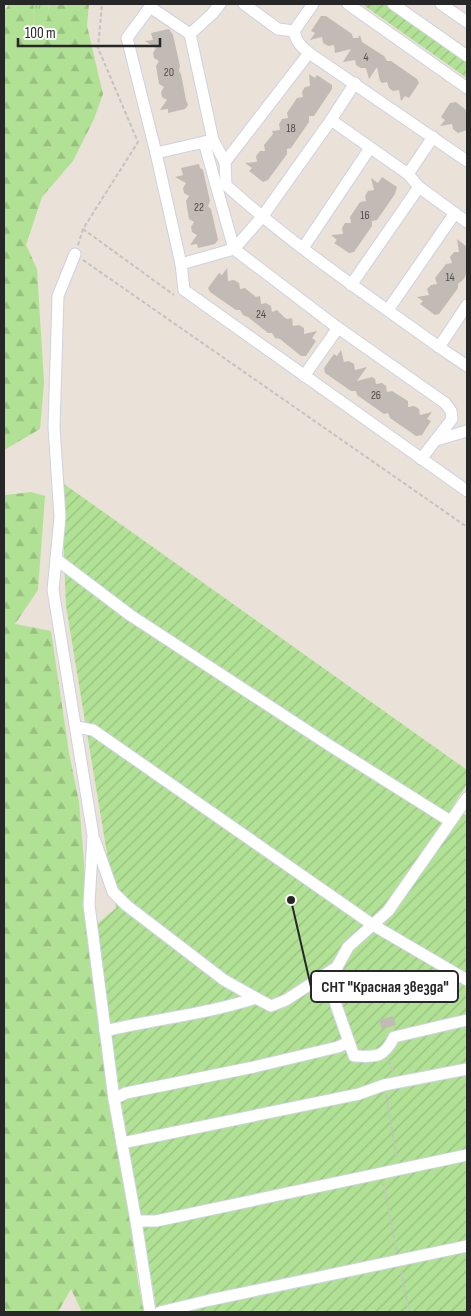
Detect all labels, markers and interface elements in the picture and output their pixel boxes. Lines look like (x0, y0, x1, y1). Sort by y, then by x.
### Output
scale bar (18, 15, 160, 47)
text: 100 m (25, 24, 56, 43)
house number: 4 (363, 50, 369, 65)
house number: 20 (164, 65, 174, 80)
house number: 18 (286, 121, 296, 136)
house number: 22 (194, 200, 204, 215)
house number: 16 (360, 208, 370, 223)
house number: 14 (445, 270, 455, 285)
house number: 24 (256, 307, 266, 322)
house number: 26 (371, 388, 381, 403)
callout: СНТ "Красная звезда" (311, 971, 458, 1002)
text: СНТ "Красная звезда" (321, 978, 449, 997)

